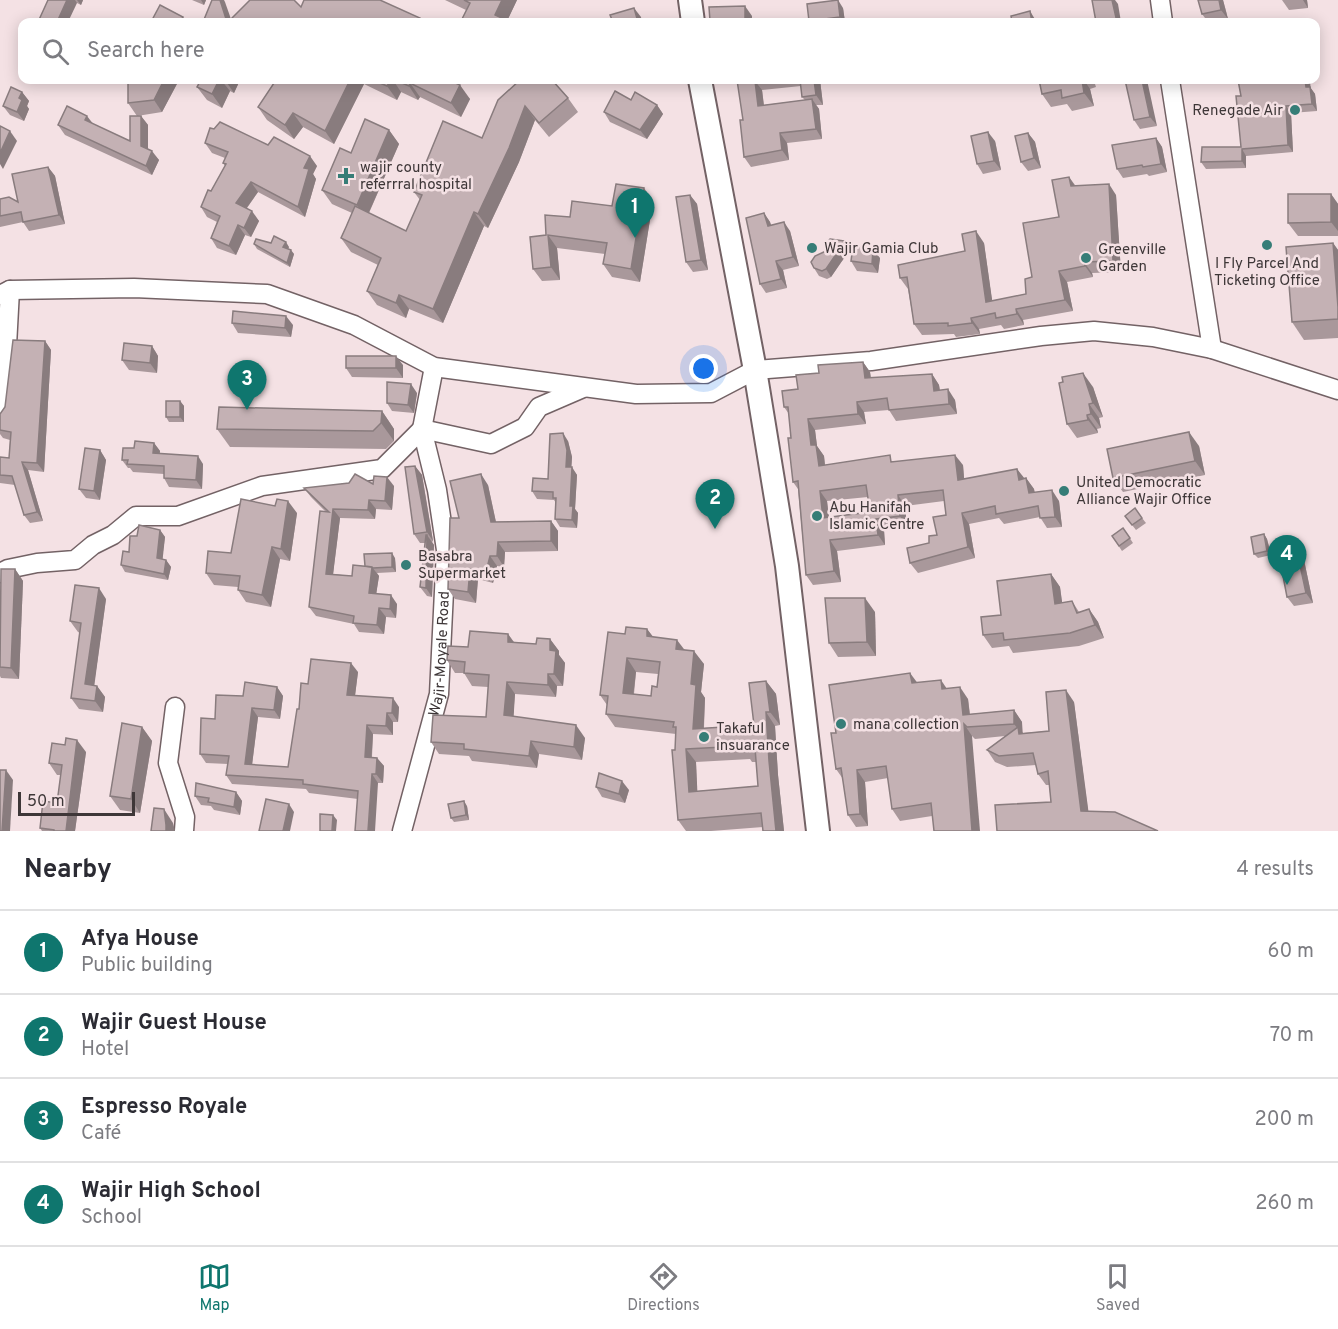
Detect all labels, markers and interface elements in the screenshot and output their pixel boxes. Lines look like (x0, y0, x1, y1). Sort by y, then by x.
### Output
search box (18, 18, 1320, 84)
icon: search (39, 35, 72, 68)
text: Search here (87, 38, 205, 65)
place label: Renegade Air (1192, 102, 1283, 121)
marker: Renegade Air (1288, 103, 1302, 117)
place label: wajir county referrral hospital (360, 159, 472, 195)
marker: wajir county referrral hospital (337, 167, 355, 185)
pin: 1 (616, 188, 654, 238)
marker: I Fly Parcel And Ticketing Office (1260, 238, 1274, 252)
place label: Wajir Gamia Club (824, 240, 938, 259)
marker: Wajir Gamia Club (805, 241, 819, 255)
place label: Greenville Garden (1098, 241, 1166, 277)
marker: Greenville Garden (1079, 251, 1093, 265)
place label: I Fly Parcel And Ticketing Office (1214, 255, 1320, 291)
your location (689, 354, 718, 383)
pin: 3 (228, 360, 266, 410)
place label: United Democratic Alliance Wajir Office (1076, 474, 1212, 510)
pin: 2 (696, 480, 734, 529)
marker: United Democratic Alliance Wajir Office (1057, 484, 1071, 498)
place label: Abu Hanifah Islamic Centre (829, 499, 924, 535)
marker: Abu Hanifah Islamic Centre (810, 509, 824, 523)
pin: 4 (1268, 536, 1306, 585)
place label: Basabra Supermarket (418, 548, 506, 584)
marker: Basabra Supermarket (399, 558, 413, 572)
street label: Wajir-Moyale Road (425, 591, 455, 719)
place label: mana collection (853, 716, 959, 735)
marker: mana collection (834, 717, 848, 731)
place label: Takaful insuarance (716, 720, 790, 756)
marker: Takaful insuarance (697, 730, 711, 744)
scale bar (18, 789, 135, 816)
text: 50 m (27, 792, 65, 812)
text: Nearby (24, 854, 112, 887)
text: 4 results (1237, 857, 1314, 883)
text: Afya House (81, 926, 199, 953)
text: 1 (40, 939, 48, 965)
text: 60 m (1268, 939, 1314, 965)
text: Public building (81, 953, 213, 979)
text: Wajir Guest House (81, 1010, 267, 1037)
text: 2 (37, 1023, 50, 1049)
text: 70 m (1270, 1023, 1314, 1049)
text: Hotel (81, 1037, 129, 1063)
text: Espresso Royale (81, 1094, 247, 1121)
text: 3 (38, 1107, 50, 1133)
text: 200 m (1255, 1107, 1314, 1133)
text: Café (81, 1121, 121, 1147)
text: Wajir High School (81, 1178, 261, 1205)
text: 4 (37, 1191, 50, 1217)
text: 260 m (1255, 1191, 1314, 1217)
text: School (81, 1205, 142, 1231)
tab: Map (198, 1260, 231, 1316)
tab: Directions (627, 1260, 700, 1316)
tab: Saved (1096, 1260, 1140, 1316)

